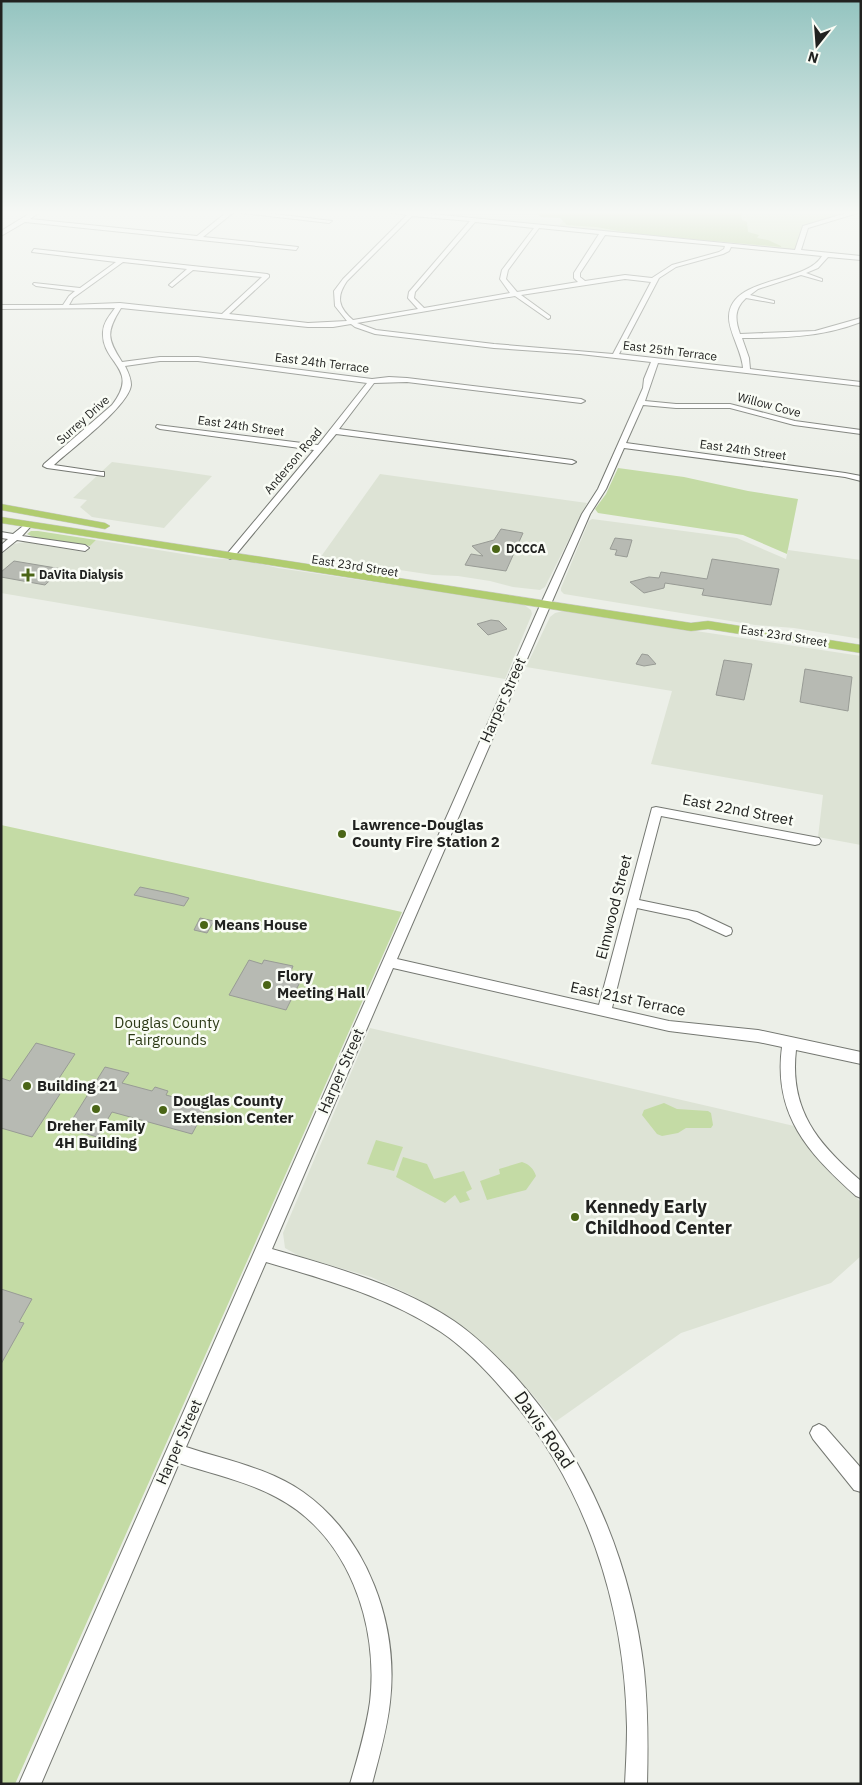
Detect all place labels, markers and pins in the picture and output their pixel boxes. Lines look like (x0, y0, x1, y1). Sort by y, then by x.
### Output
place label: DCCCA (506, 541, 546, 556)
marker: DCCCA (490, 543, 502, 555)
place label: DaVita Dialysis (39, 567, 123, 582)
marker: DaVita Dialysis (21, 568, 35, 582)
place label: Lawrence-Douglas County Fire Station 2 (352, 815, 500, 851)
marker: Lawrence-Douglas County Fire Station 2 (336, 828, 348, 840)
place label: Means House (214, 915, 308, 934)
marker: Means House (198, 919, 210, 931)
place label: Flory Meeting Hall (277, 966, 366, 1002)
marker: Flory Meeting Hall (261, 979, 273, 991)
place label: Building 21 (37, 1076, 117, 1095)
marker: Building 21 (21, 1080, 33, 1092)
place label: Douglas County Extension Center (173, 1091, 294, 1127)
marker: Dreher Family 4H Building (90, 1103, 102, 1115)
marker: Douglas County Extension Center (157, 1104, 169, 1116)
place label: Dreher Family 4H Building (47, 1116, 145, 1152)
place label: Kennedy Early Childhood Center (585, 1195, 732, 1239)
marker: Kennedy Early Childhood Center (569, 1211, 581, 1223)

